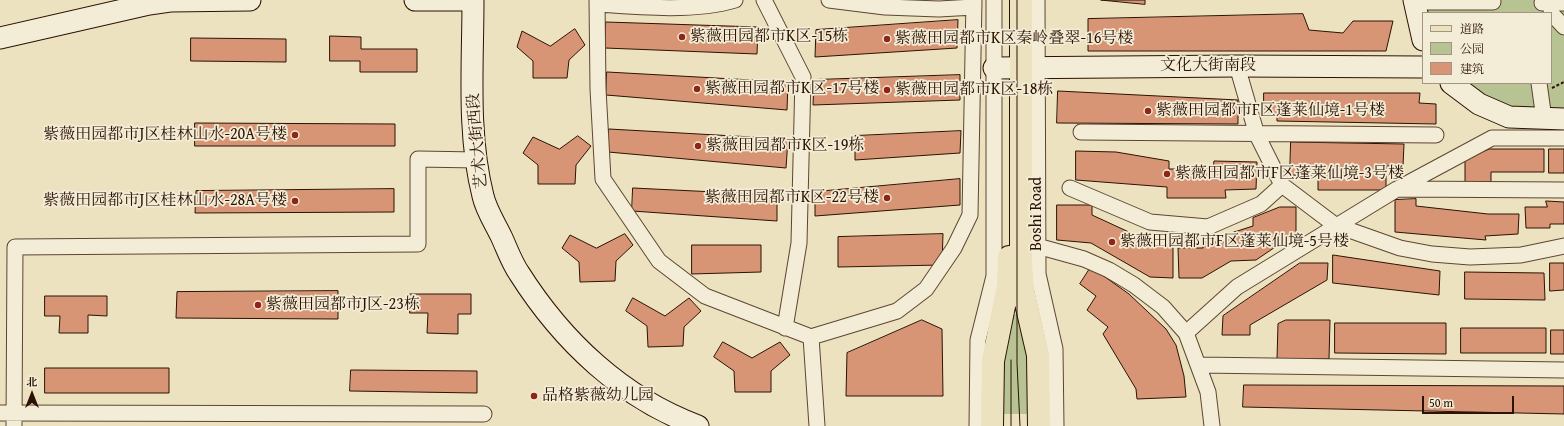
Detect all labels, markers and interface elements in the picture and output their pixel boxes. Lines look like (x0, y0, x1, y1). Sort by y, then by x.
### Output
legend (1422, 12, 1552, 84)
text: 道路 (1460, 20, 1484, 37)
place label: 紫薇田园都市K区-15栋 (690, 27, 848, 47)
place label: 紫薇田园都市K区秦岭叠翠-16号楼 (895, 29, 1133, 49)
marker: 紫薇田园都市K区-15栋 (677, 32, 687, 42)
marker: 紫薇田园都市K区秦岭叠翠-16号楼 (882, 34, 892, 44)
text: 公园 (1460, 40, 1484, 57)
street label: 文化大街南段 (1160, 56, 1256, 76)
text: 建筑 (1460, 60, 1484, 77)
place label: 紫薇田园都市K区-17号楼 (705, 79, 879, 99)
place label: 紫薇田园都市K区-18栋 (895, 80, 1053, 100)
marker: 紫薇田园都市K区-17号楼 (692, 84, 702, 94)
marker: 紫薇田园都市K区-18栋 (882, 85, 892, 95)
street label: 艺术大街西段 (464, 92, 492, 190)
place label: 紫薇田园都市F区蓬莱仙境-1号楼 (1156, 101, 1385, 121)
marker: 紫薇田园都市F区蓬莱仙境-1号楼 (1143, 106, 1153, 116)
place label: 紫薇田园都市J区桂林山水-20A号楼 (43, 125, 287, 145)
marker: 紫薇田园都市J区桂林山水-20A号楼 (290, 130, 300, 140)
place label: 紫薇田园都市K区-19栋 (706, 136, 864, 156)
marker: 紫薇田园都市K区-19栋 (693, 141, 703, 151)
place label: 紫薇田园都市F区蓬莱仙境-3号楼 (1175, 164, 1404, 184)
marker: 紫薇田园都市F区蓬莱仙境-3号楼 (1162, 169, 1172, 179)
street label: Boshi Road (1027, 177, 1047, 251)
place label: 紫薇田园都市K区-22号楼 (705, 188, 879, 208)
place label: 紫薇田园都市J区桂林山水-28A号楼 (43, 191, 287, 211)
marker: 紫薇田园都市K区-22号楼 (882, 193, 892, 203)
marker: 紫薇田园都市J区桂林山水-28A号楼 (290, 196, 300, 206)
place label: 紫薇田园都市F区蓬莱仙境-5号楼 (1120, 232, 1349, 252)
marker: 紫薇田园都市F区蓬莱仙境-5号楼 (1107, 237, 1117, 247)
place label: 紫薇田园都市J区-23栋 (266, 295, 420, 315)
marker: 紫薇田园都市J区-23栋 (253, 300, 263, 310)
north arrow (12, 374, 52, 414)
text: 北 (27, 374, 38, 390)
place label: 品格紫薇幼儿园 (542, 386, 654, 406)
scale bar (1424, 388, 1516, 414)
marker: 品格紫薇幼儿园 (529, 391, 539, 401)
text: 50 m (1429, 394, 1453, 411)

